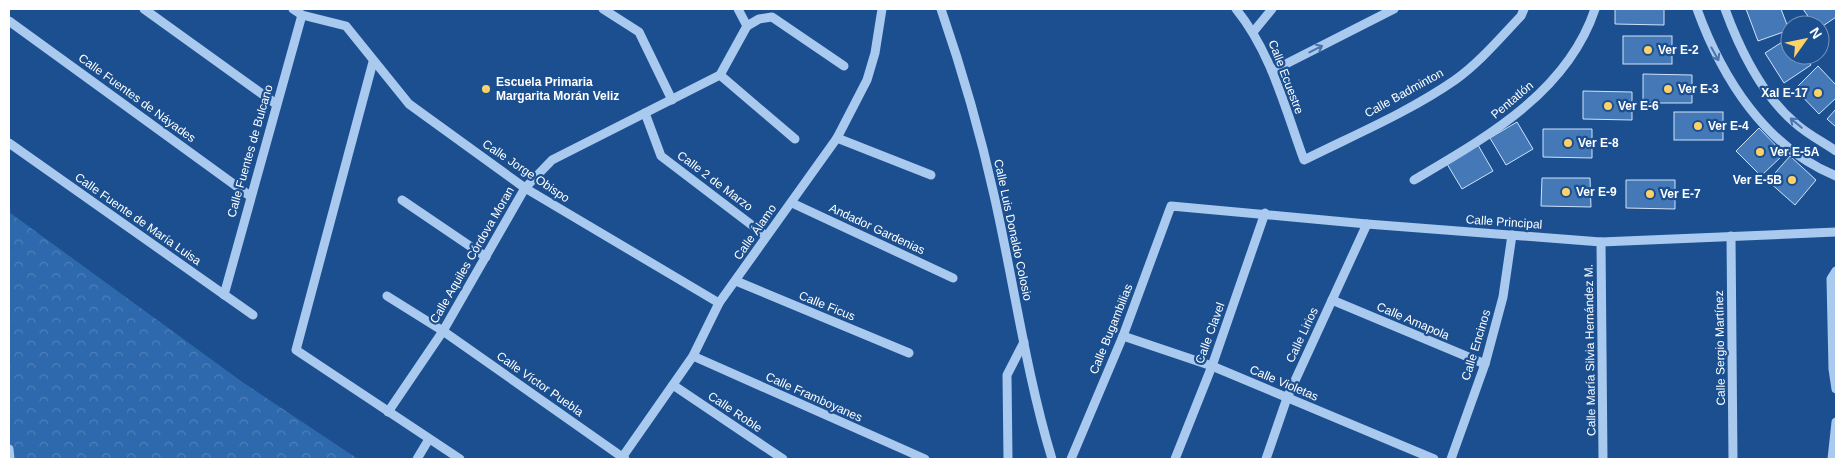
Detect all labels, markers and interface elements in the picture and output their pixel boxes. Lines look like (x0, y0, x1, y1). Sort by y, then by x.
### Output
north arrow (1780, 15, 1830, 65)
text: N (1806, 24, 1825, 42)
street label: Calle Ecuestre (1265, 38, 1307, 116)
place label: Ver E-2 (1658, 43, 1699, 57)
one-way arrow (1308, 44, 1323, 53)
marker: Ver E-2 (1642, 44, 1654, 56)
one-way arrow (1711, 46, 1720, 61)
street label: Calle Fuentes de Náyades (76, 51, 198, 145)
street label: Calle Badminton (1362, 66, 1446, 120)
place label: Escuela Primaria Margarita Morán Veliz (496, 75, 619, 103)
street label: Pentatlón (1488, 78, 1536, 122)
place label: Ver E-3 (1678, 82, 1719, 96)
street label: Calle Fuentes de Bulcano (224, 83, 276, 219)
marker: Escuela Primaria Margarita Morán Veliz (480, 83, 492, 95)
marker: Ver E-3 (1662, 83, 1674, 95)
place label: Xal E-17 (1761, 86, 1808, 100)
marker: Xal E-17 (1812, 87, 1824, 99)
place label: Ver E-6 (1618, 99, 1659, 113)
marker: Ver E-6 (1602, 100, 1614, 112)
one-way arrow (1790, 118, 1803, 129)
place label: Ver E-4 (1708, 119, 1749, 133)
marker: Ver E-4 (1692, 120, 1704, 132)
place label: Ver E-8 (1578, 136, 1619, 150)
street label: Calle Jorge Obispo (480, 137, 572, 206)
marker: Ver E-8 (1562, 137, 1574, 149)
place label: Ver E-5A (1770, 145, 1820, 159)
marker: Ver E-5A (1754, 146, 1766, 158)
street label: Calle 2 de Marzo (675, 148, 756, 214)
street label: Calle Luis Donaldo Colosio (991, 158, 1035, 302)
street label: Calle Fuente de María Luisa (72, 170, 204, 268)
place label: Ver E-5B (1733, 173, 1782, 187)
marker: Ver E-5B (1786, 174, 1798, 186)
street label: Calle Aquiles Córdova Moran (427, 184, 517, 326)
place label: Ver E-9 (1576, 185, 1617, 199)
marker: Ver E-9 (1560, 186, 1572, 198)
place label: Ver E-7 (1660, 187, 1701, 201)
marker: Ver E-7 (1644, 188, 1656, 200)
street label: Calle Álamo (730, 201, 779, 263)
street label: Andador Gardenias (827, 201, 927, 257)
street label: Calle Principal (1465, 212, 1543, 232)
street label: Calle María Silvia Hernández M. (1581, 264, 1599, 436)
street label: Calle Bugambilias (1087, 282, 1135, 376)
street label: Calle Ficus (797, 288, 857, 324)
street label: Calle Sergio Martínez (1712, 290, 1728, 406)
street label: Calle Amapola (1375, 299, 1452, 343)
street label: Calle Clavel (1192, 301, 1228, 365)
street label: Calle Lirios (1283, 305, 1321, 365)
street label: Calle Encinos (1459, 308, 1493, 382)
street label: Calle Víctor Puebla (494, 349, 586, 419)
street label: Calle Violetas (1248, 362, 1320, 404)
street label: Calle Framboyanes (764, 369, 864, 425)
street label: Calle Roble (705, 389, 765, 435)

